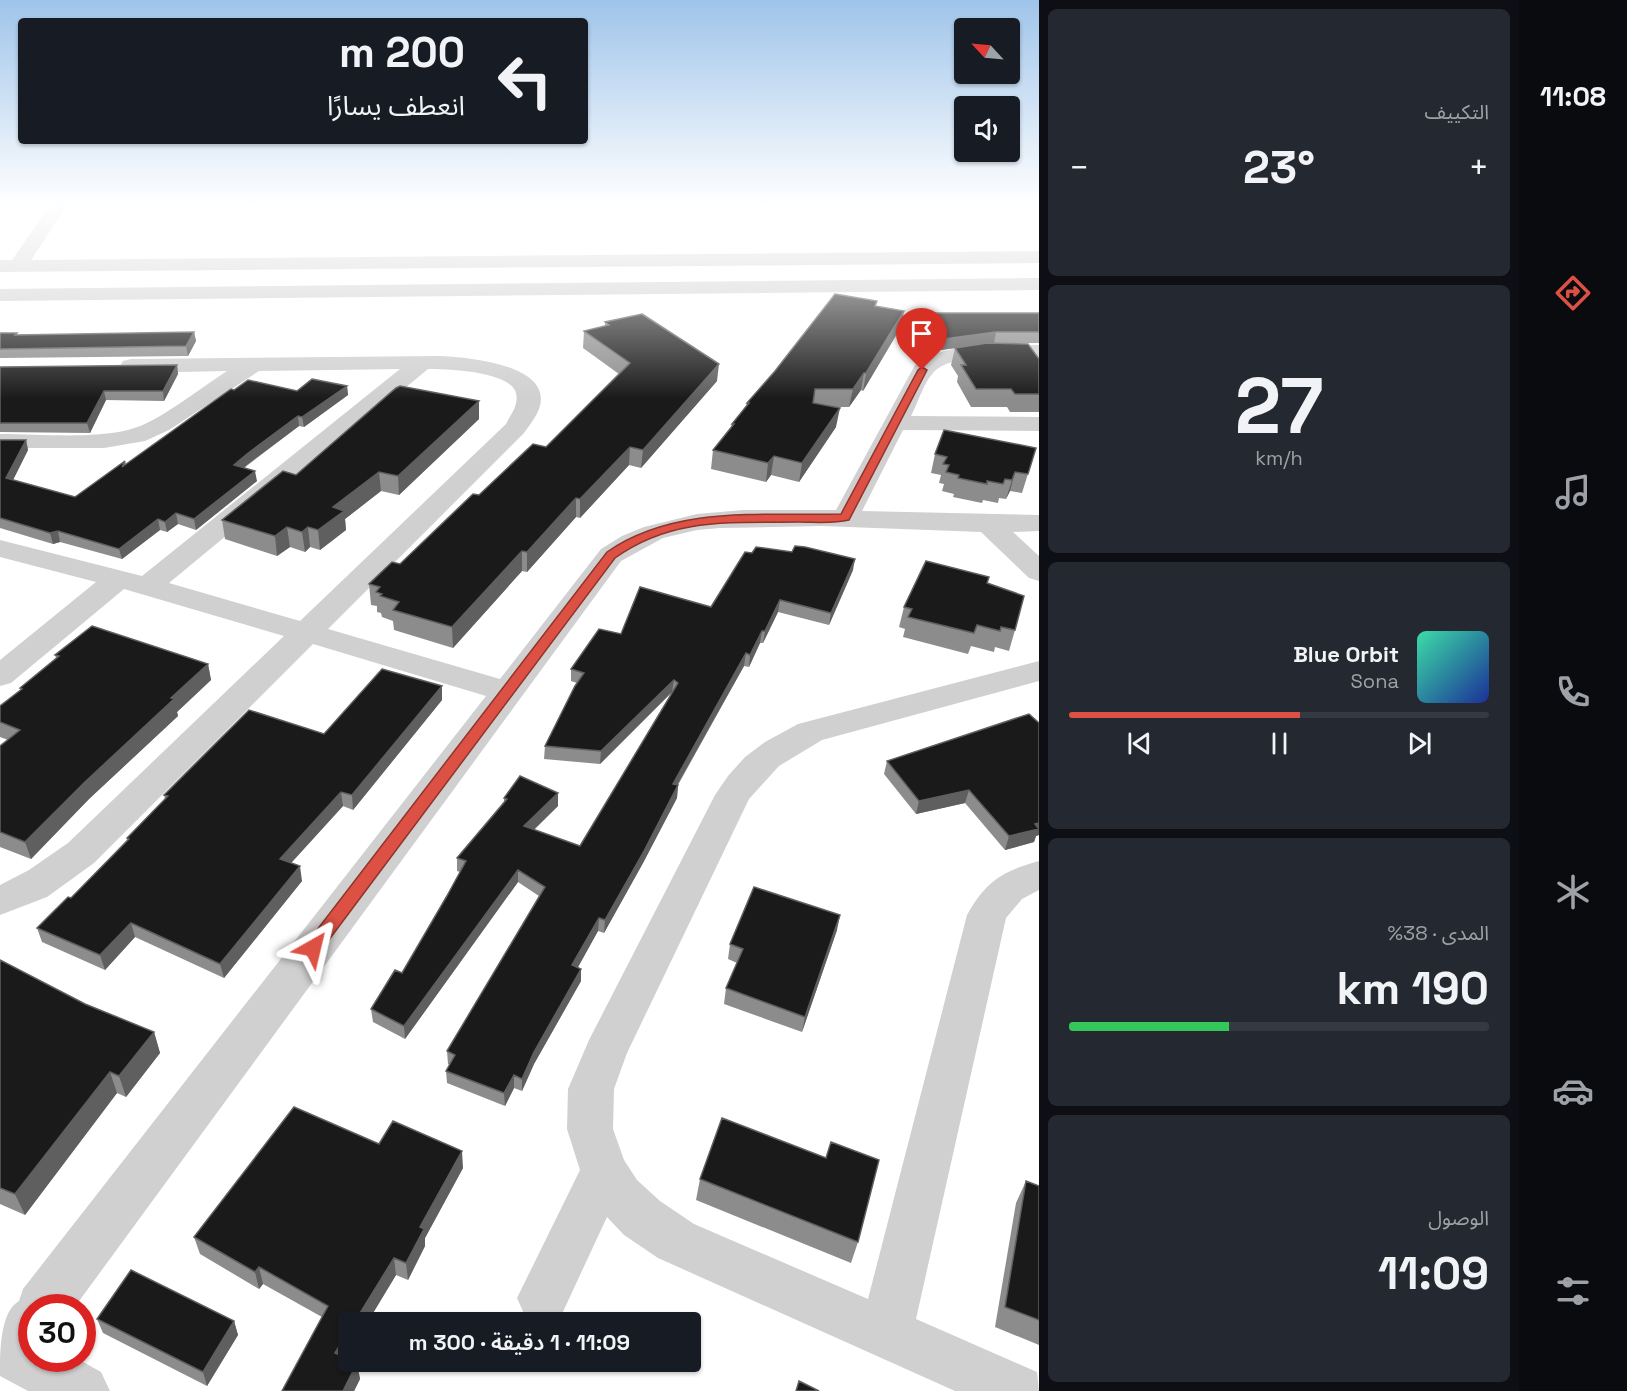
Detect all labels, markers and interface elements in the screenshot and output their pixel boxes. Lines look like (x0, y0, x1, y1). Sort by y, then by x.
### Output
north arrow (954, 18, 1020, 84)
map controls (954, 18, 1020, 162)
text: 200 m (339, 26, 465, 79)
icon: left (486, 42, 564, 120)
text: 11:08 (1540, 79, 1606, 114)
text: انعطف يسارًا (327, 88, 465, 123)
button: sound (954, 96, 1020, 162)
text: التكييف (1425, 99, 1489, 125)
text: 23° (1243, 139, 1315, 196)
text: − (1069, 147, 1089, 189)
text: + (1469, 147, 1489, 189)
icon: directions (1552, 272, 1594, 314)
pin (896, 308, 947, 370)
icon: arrive (905, 317, 938, 350)
text: 27 (1235, 356, 1323, 456)
text: km/h (1255, 445, 1303, 471)
icon: music (1552, 471, 1594, 513)
text: Blue Orbit (1293, 640, 1399, 668)
text: Sona (1351, 668, 1399, 694)
icon: phone (1552, 671, 1594, 713)
icon: previous (1123, 727, 1156, 760)
icon: pause (1263, 727, 1296, 760)
icon: next (1403, 727, 1436, 760)
icon: climate (1552, 871, 1594, 913)
position arrow (281, 916, 345, 980)
text: المدى · 38% (1388, 920, 1489, 946)
text: 190 km (1336, 960, 1489, 1017)
icon: car (1552, 1070, 1594, 1112)
text: الوصول (1428, 1205, 1489, 1231)
text: 11:09 (1378, 1245, 1489, 1302)
icon: filters (1552, 1270, 1594, 1312)
speed limit sign: 30 (18, 1294, 96, 1372)
text: 11:09 · 1 دقيقة · 300 m (409, 1328, 630, 1356)

